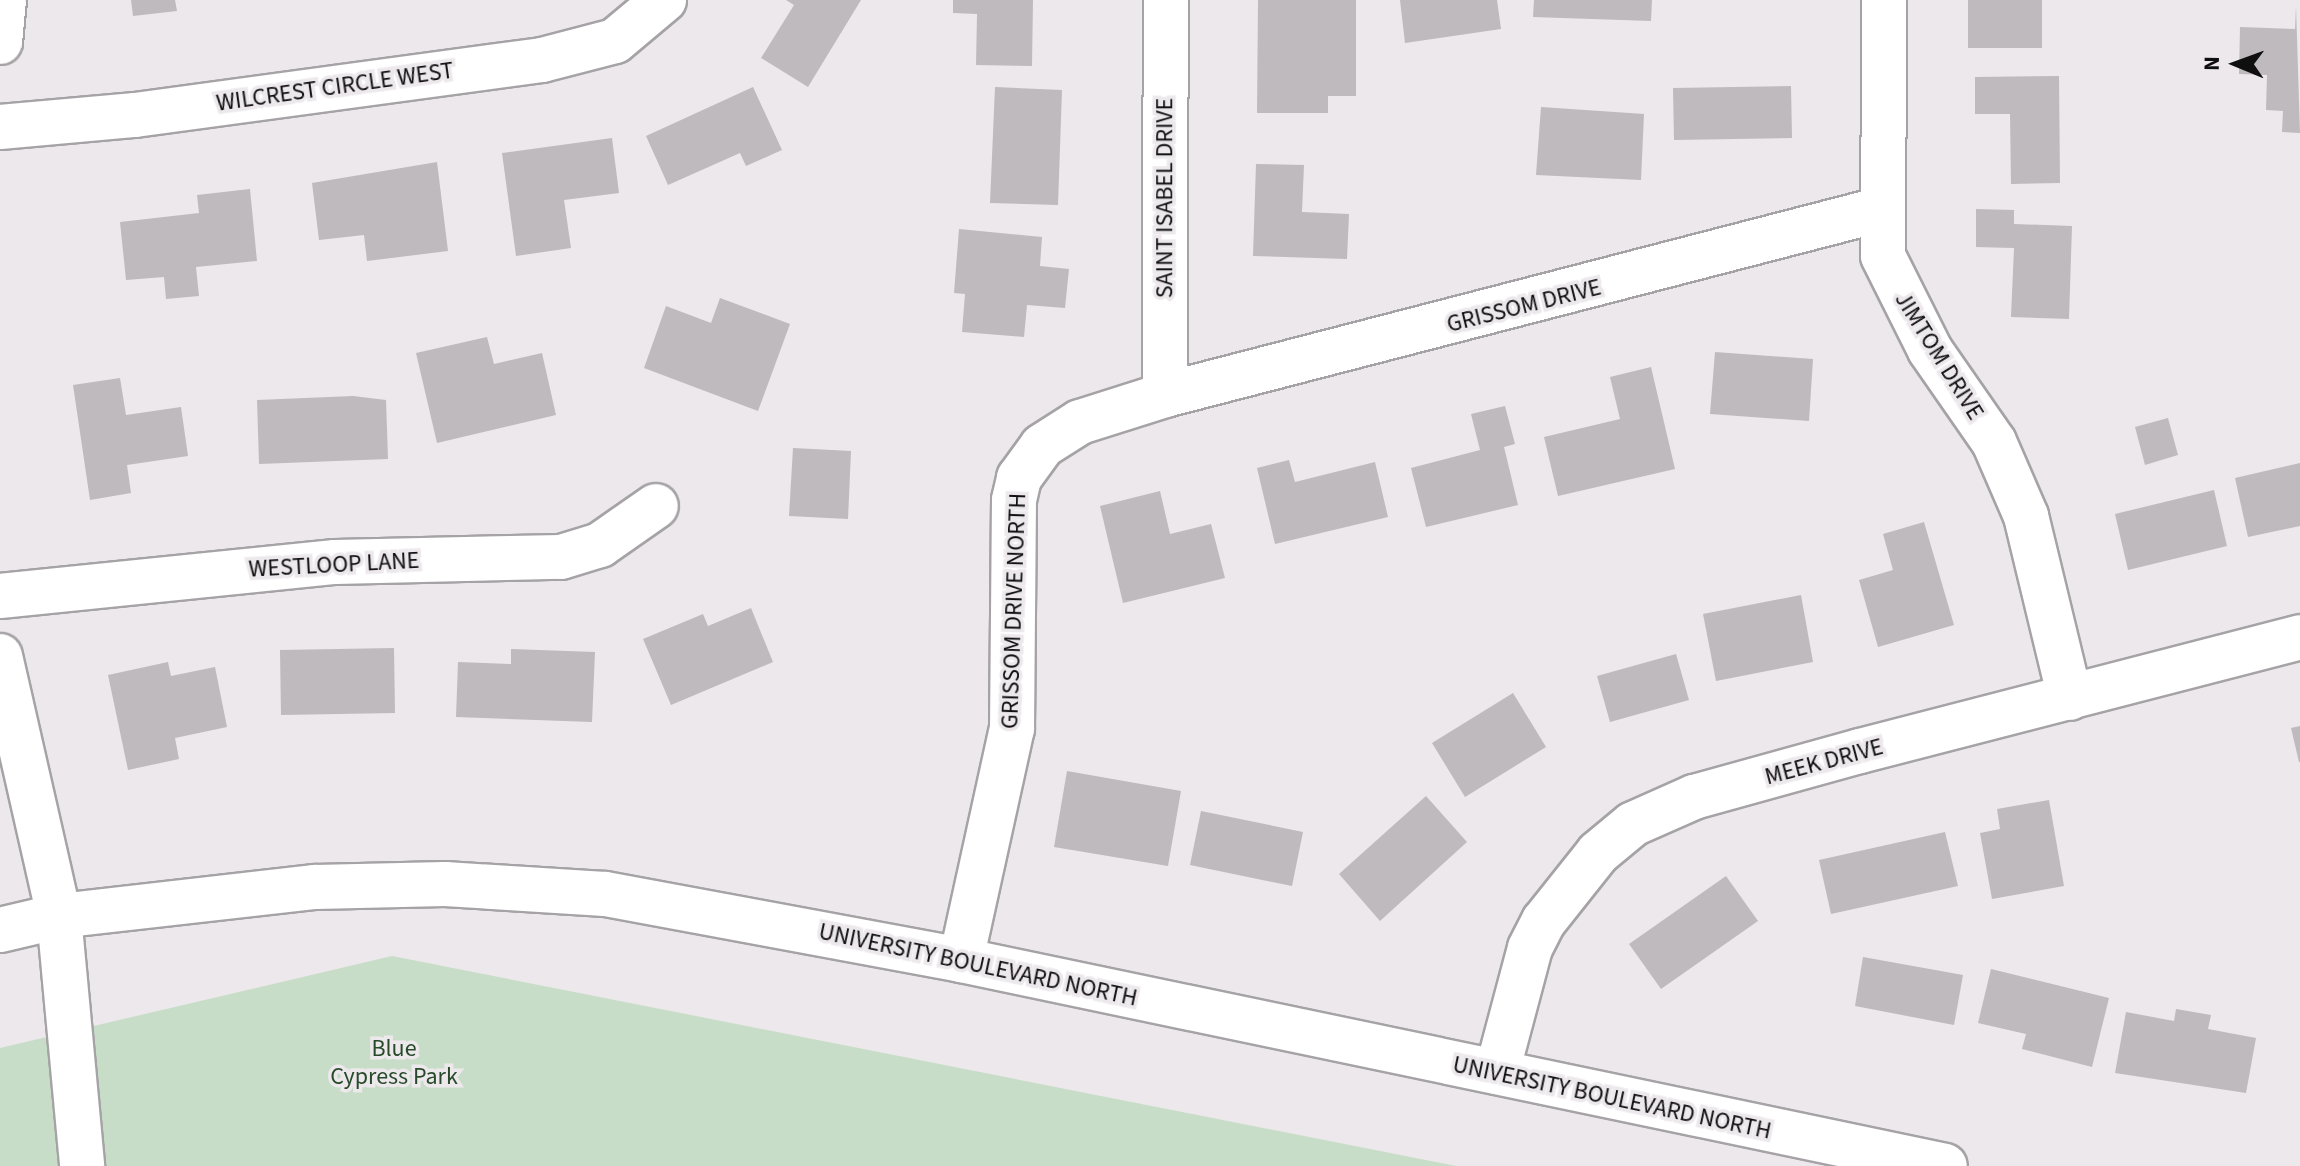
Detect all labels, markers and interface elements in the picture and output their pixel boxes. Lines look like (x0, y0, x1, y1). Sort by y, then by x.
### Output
north arrow (2196, 24, 2276, 104)
street label: WILCREST CIRCLE WEST (214, 56, 456, 118)
text: N (2196, 56, 2228, 71)
street label: SAINT ISABEL DRIVE (1151, 98, 1179, 298)
street label: GRISSOM DRIVE (1444, 273, 1604, 339)
street label: JIMTOM DRIVE (1888, 287, 1990, 425)
street label: GRISSOM DRIVE NORTH (995, 493, 1033, 729)
street label: WESTLOOP LANE (248, 546, 420, 584)
street label: MEEK DRIVE (1762, 732, 1886, 792)
street label: UNIVERSITY BOULEVARD NORTH (816, 917, 1140, 1013)
park label: Blue Cypress Park (330, 1035, 458, 1091)
street label: UNIVERSITY BOULEVARD NORTH (1450, 1050, 1774, 1146)

